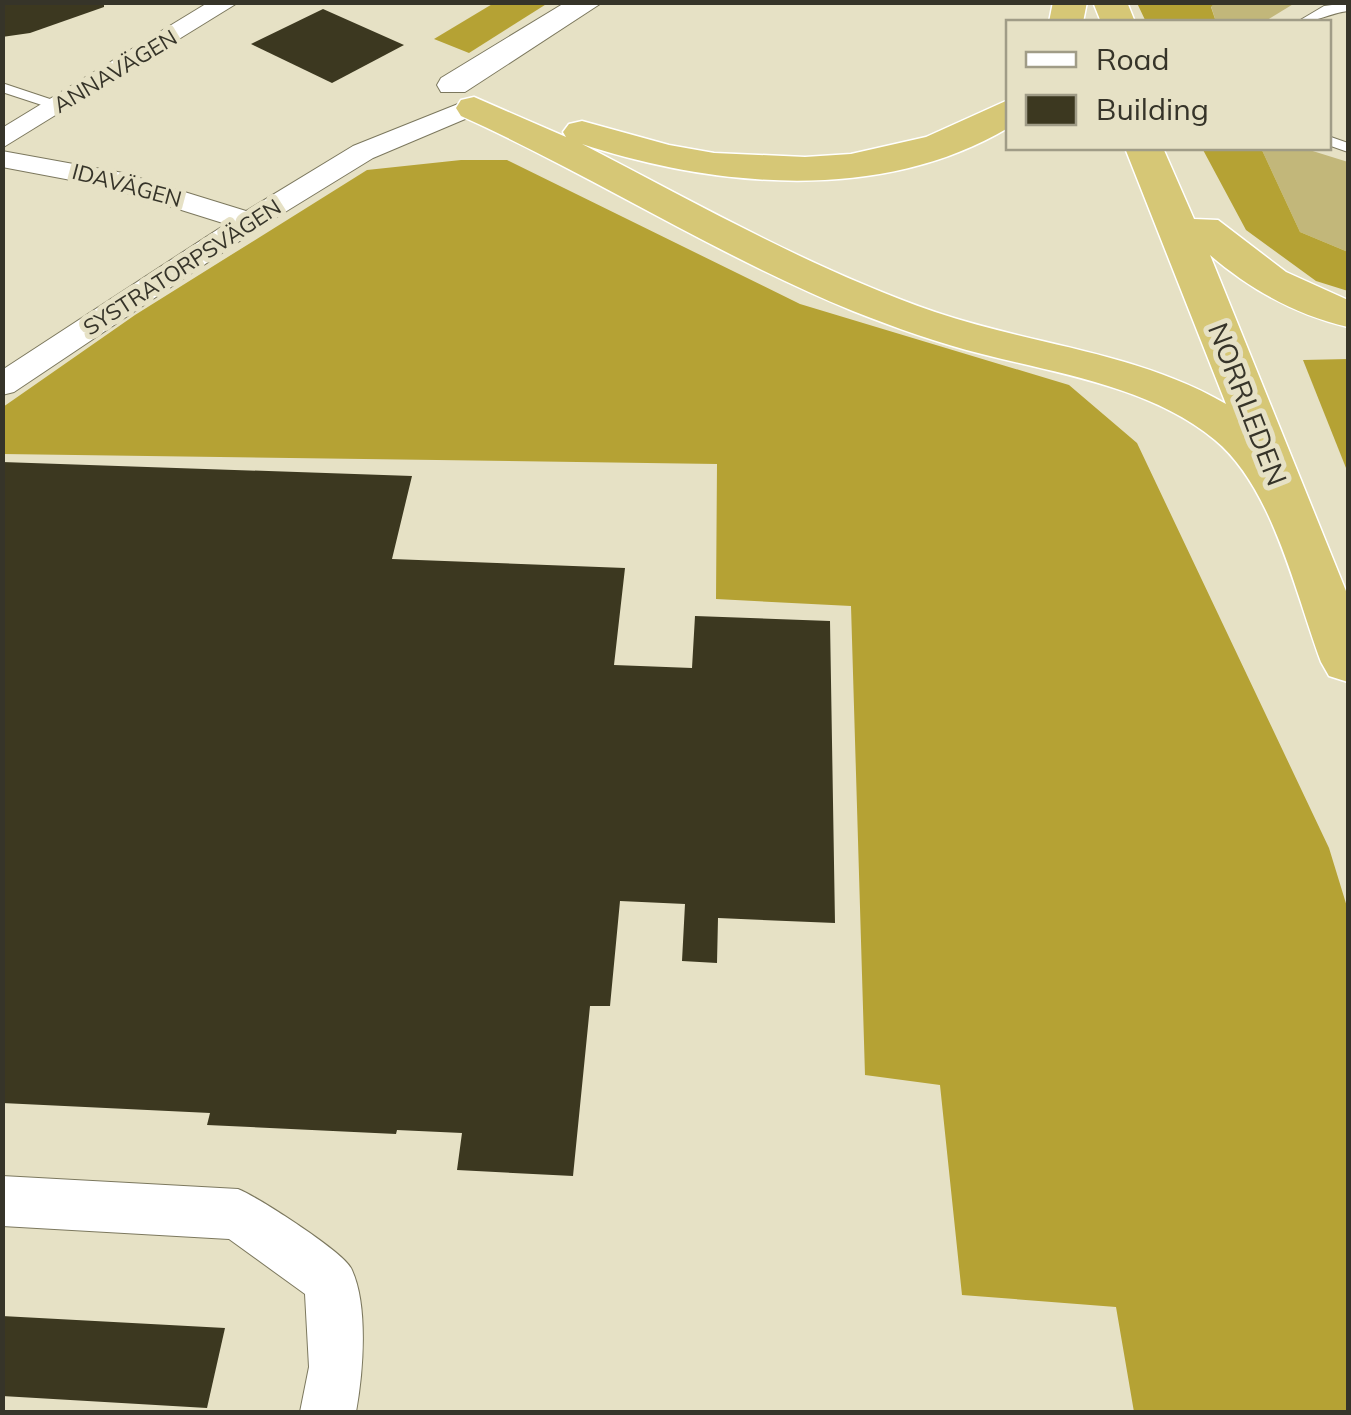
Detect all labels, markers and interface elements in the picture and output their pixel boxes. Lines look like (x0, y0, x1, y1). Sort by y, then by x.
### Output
legend (1006, 20, 1331, 150)
street label: ANNAVÄGEN (48, 23, 182, 119)
text: Road (1096, 40, 1170, 78)
text: Building (1096, 90, 1209, 128)
street label: IDAVÄGEN (69, 157, 185, 213)
street label: SYSTRATORPSVÄGEN (78, 193, 286, 341)
street label: NORRLEDEN (1201, 318, 1295, 490)

